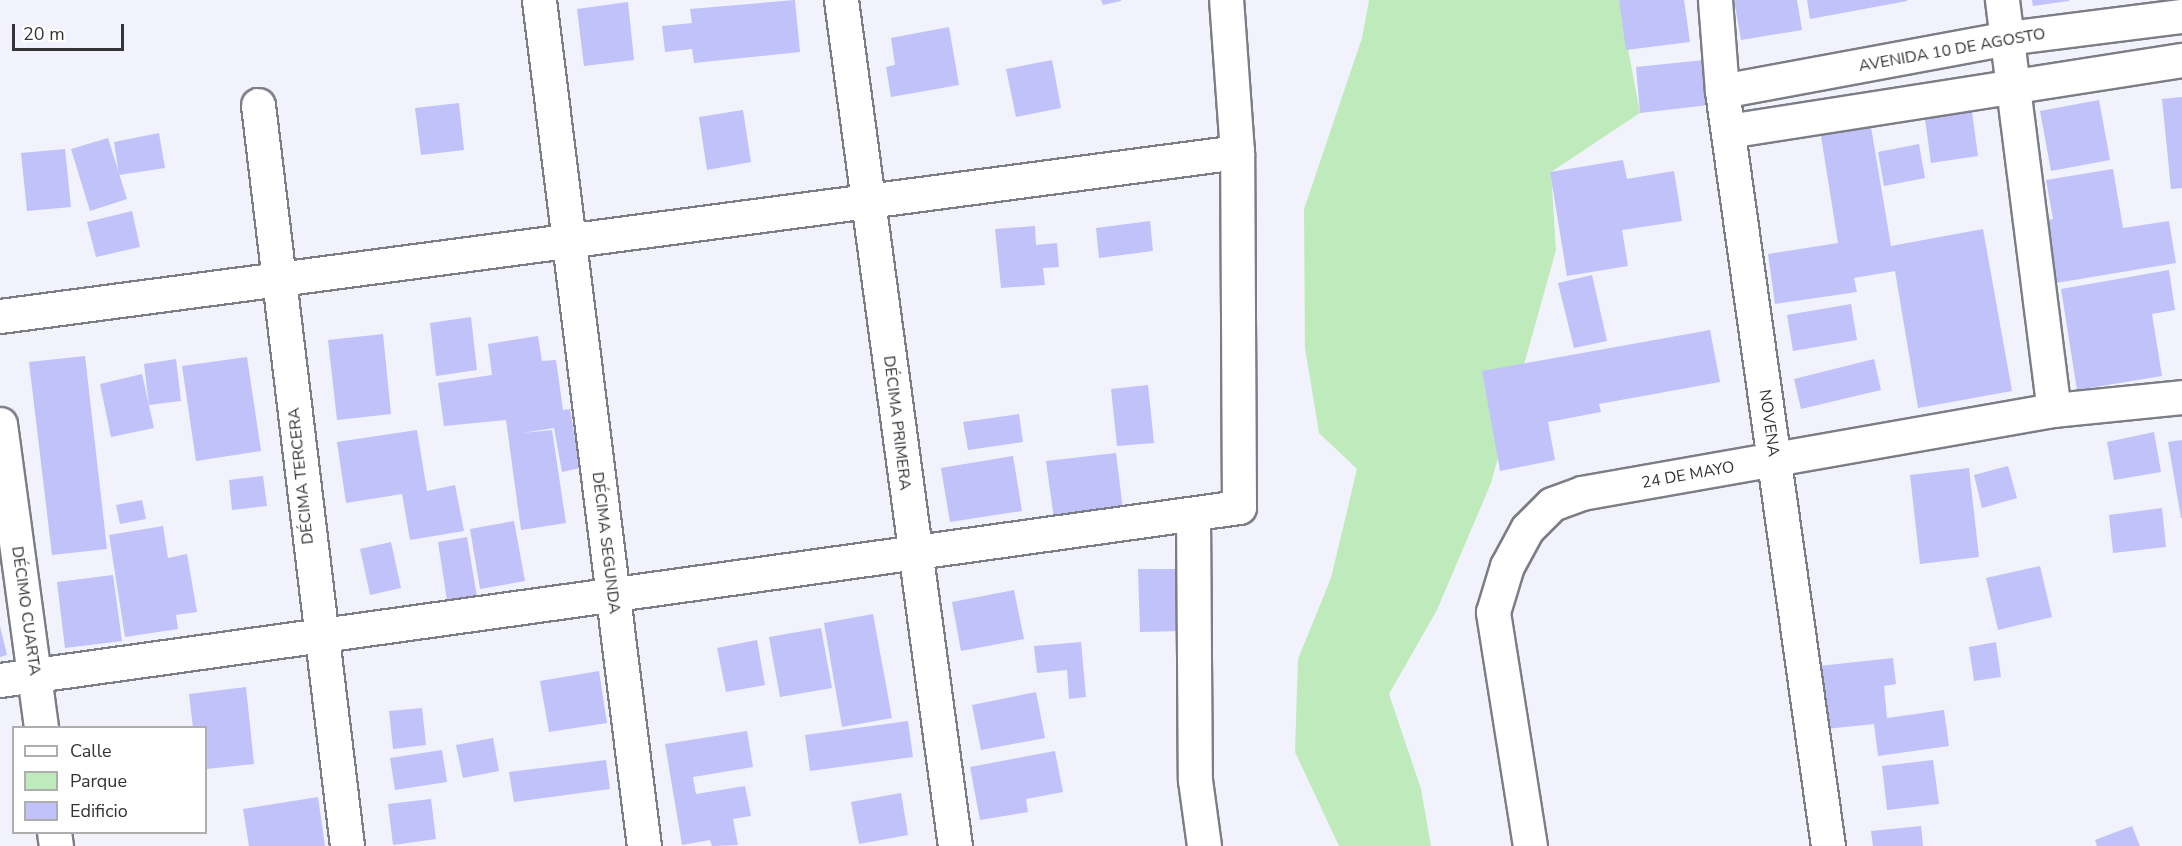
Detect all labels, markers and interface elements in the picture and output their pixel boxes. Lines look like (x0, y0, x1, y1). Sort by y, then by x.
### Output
scale bar (15, 12, 128, 50)
text: 20 m (23, 22, 65, 46)
street label: AVENIDA 10 DE AGOSTO (1857, 24, 2047, 76)
street label: DÉCIMA PRIMERA (879, 355, 915, 491)
street label: NOVENA (1755, 388, 1783, 458)
street label: DÉCIMA TERCERA (284, 407, 318, 545)
street label: 24 DE MAYO (1640, 457, 1736, 493)
street label: DÉCIMA SEGUNDA (588, 471, 624, 615)
street label: DÉCIMO CUARTA (7, 545, 45, 677)
legend (12, 726, 207, 834)
text: Calle (70, 739, 112, 763)
text: Parque (70, 769, 127, 793)
text: Edificio (70, 799, 128, 823)

